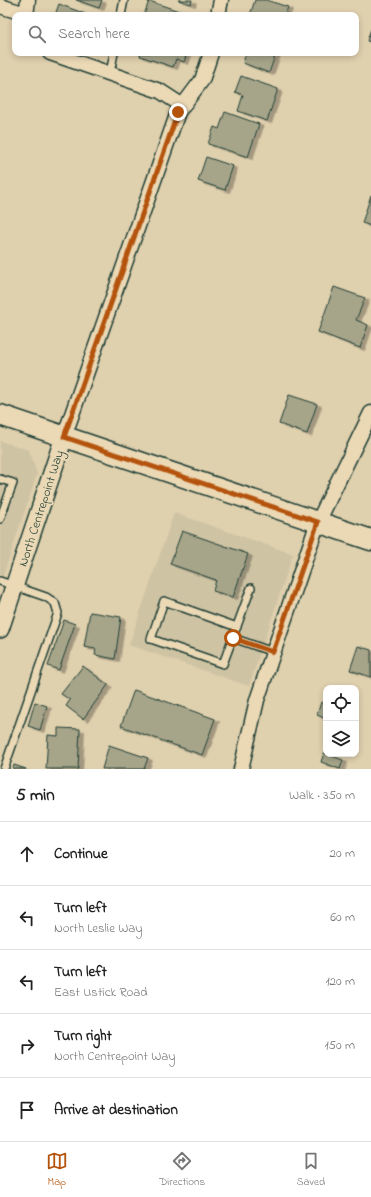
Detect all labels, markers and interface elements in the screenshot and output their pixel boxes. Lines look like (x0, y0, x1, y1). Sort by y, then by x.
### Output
search box (12, 12, 359, 56)
icon: search (26, 23, 48, 45)
text: Search here (58, 23, 130, 45)
route end (169, 103, 187, 121)
street label: North Centrepoint Way (14, 448, 70, 569)
route start (224, 629, 242, 647)
map controls (323, 685, 359, 757)
button: locate (323, 685, 359, 721)
button: layers (323, 721, 359, 757)
text: 5 min (16, 783, 55, 808)
text: Walk · 350 m (289, 786, 355, 805)
icon: ahead (16, 843, 38, 865)
text: Continue (54, 843, 108, 865)
text: 20 m (330, 844, 355, 863)
text: Turn left (54, 897, 107, 919)
icon: left (16, 907, 38, 929)
text: 60 m (330, 908, 355, 927)
text: North Leslie Way (54, 919, 143, 938)
text: Turn left (54, 961, 107, 983)
icon: left (16, 971, 38, 993)
text: 120 m (325, 972, 355, 991)
text: East Ustick Road (54, 983, 148, 1002)
text: Turn right (54, 1025, 112, 1047)
icon: right (16, 1035, 38, 1057)
text: 150 m (324, 1036, 355, 1055)
text: North Centrepoint Way (54, 1047, 175, 1066)
icon: arrive (16, 1099, 38, 1121)
text: Arrive at destination (54, 1099, 178, 1121)
tab: Map (46, 1150, 68, 1190)
tab: Directions (159, 1150, 205, 1190)
tab: Saved (297, 1150, 325, 1190)

